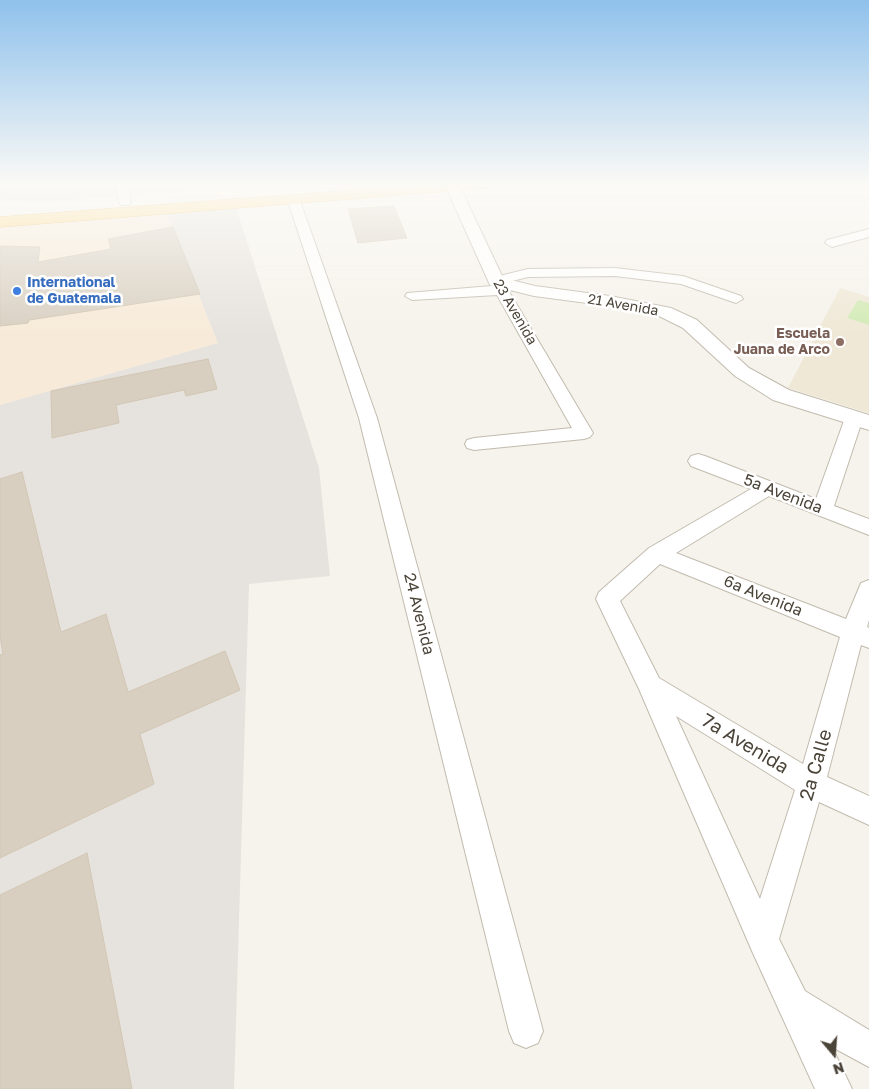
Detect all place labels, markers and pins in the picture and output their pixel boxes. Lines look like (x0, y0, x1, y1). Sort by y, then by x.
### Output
place label: International de Guatemala (27, 275, 121, 308)
marker: International de Guatemala (11, 285, 23, 297)
place label: Escuela Juana de Arco (733, 326, 830, 358)
marker: Escuela Juana de Arco (834, 336, 846, 348)

